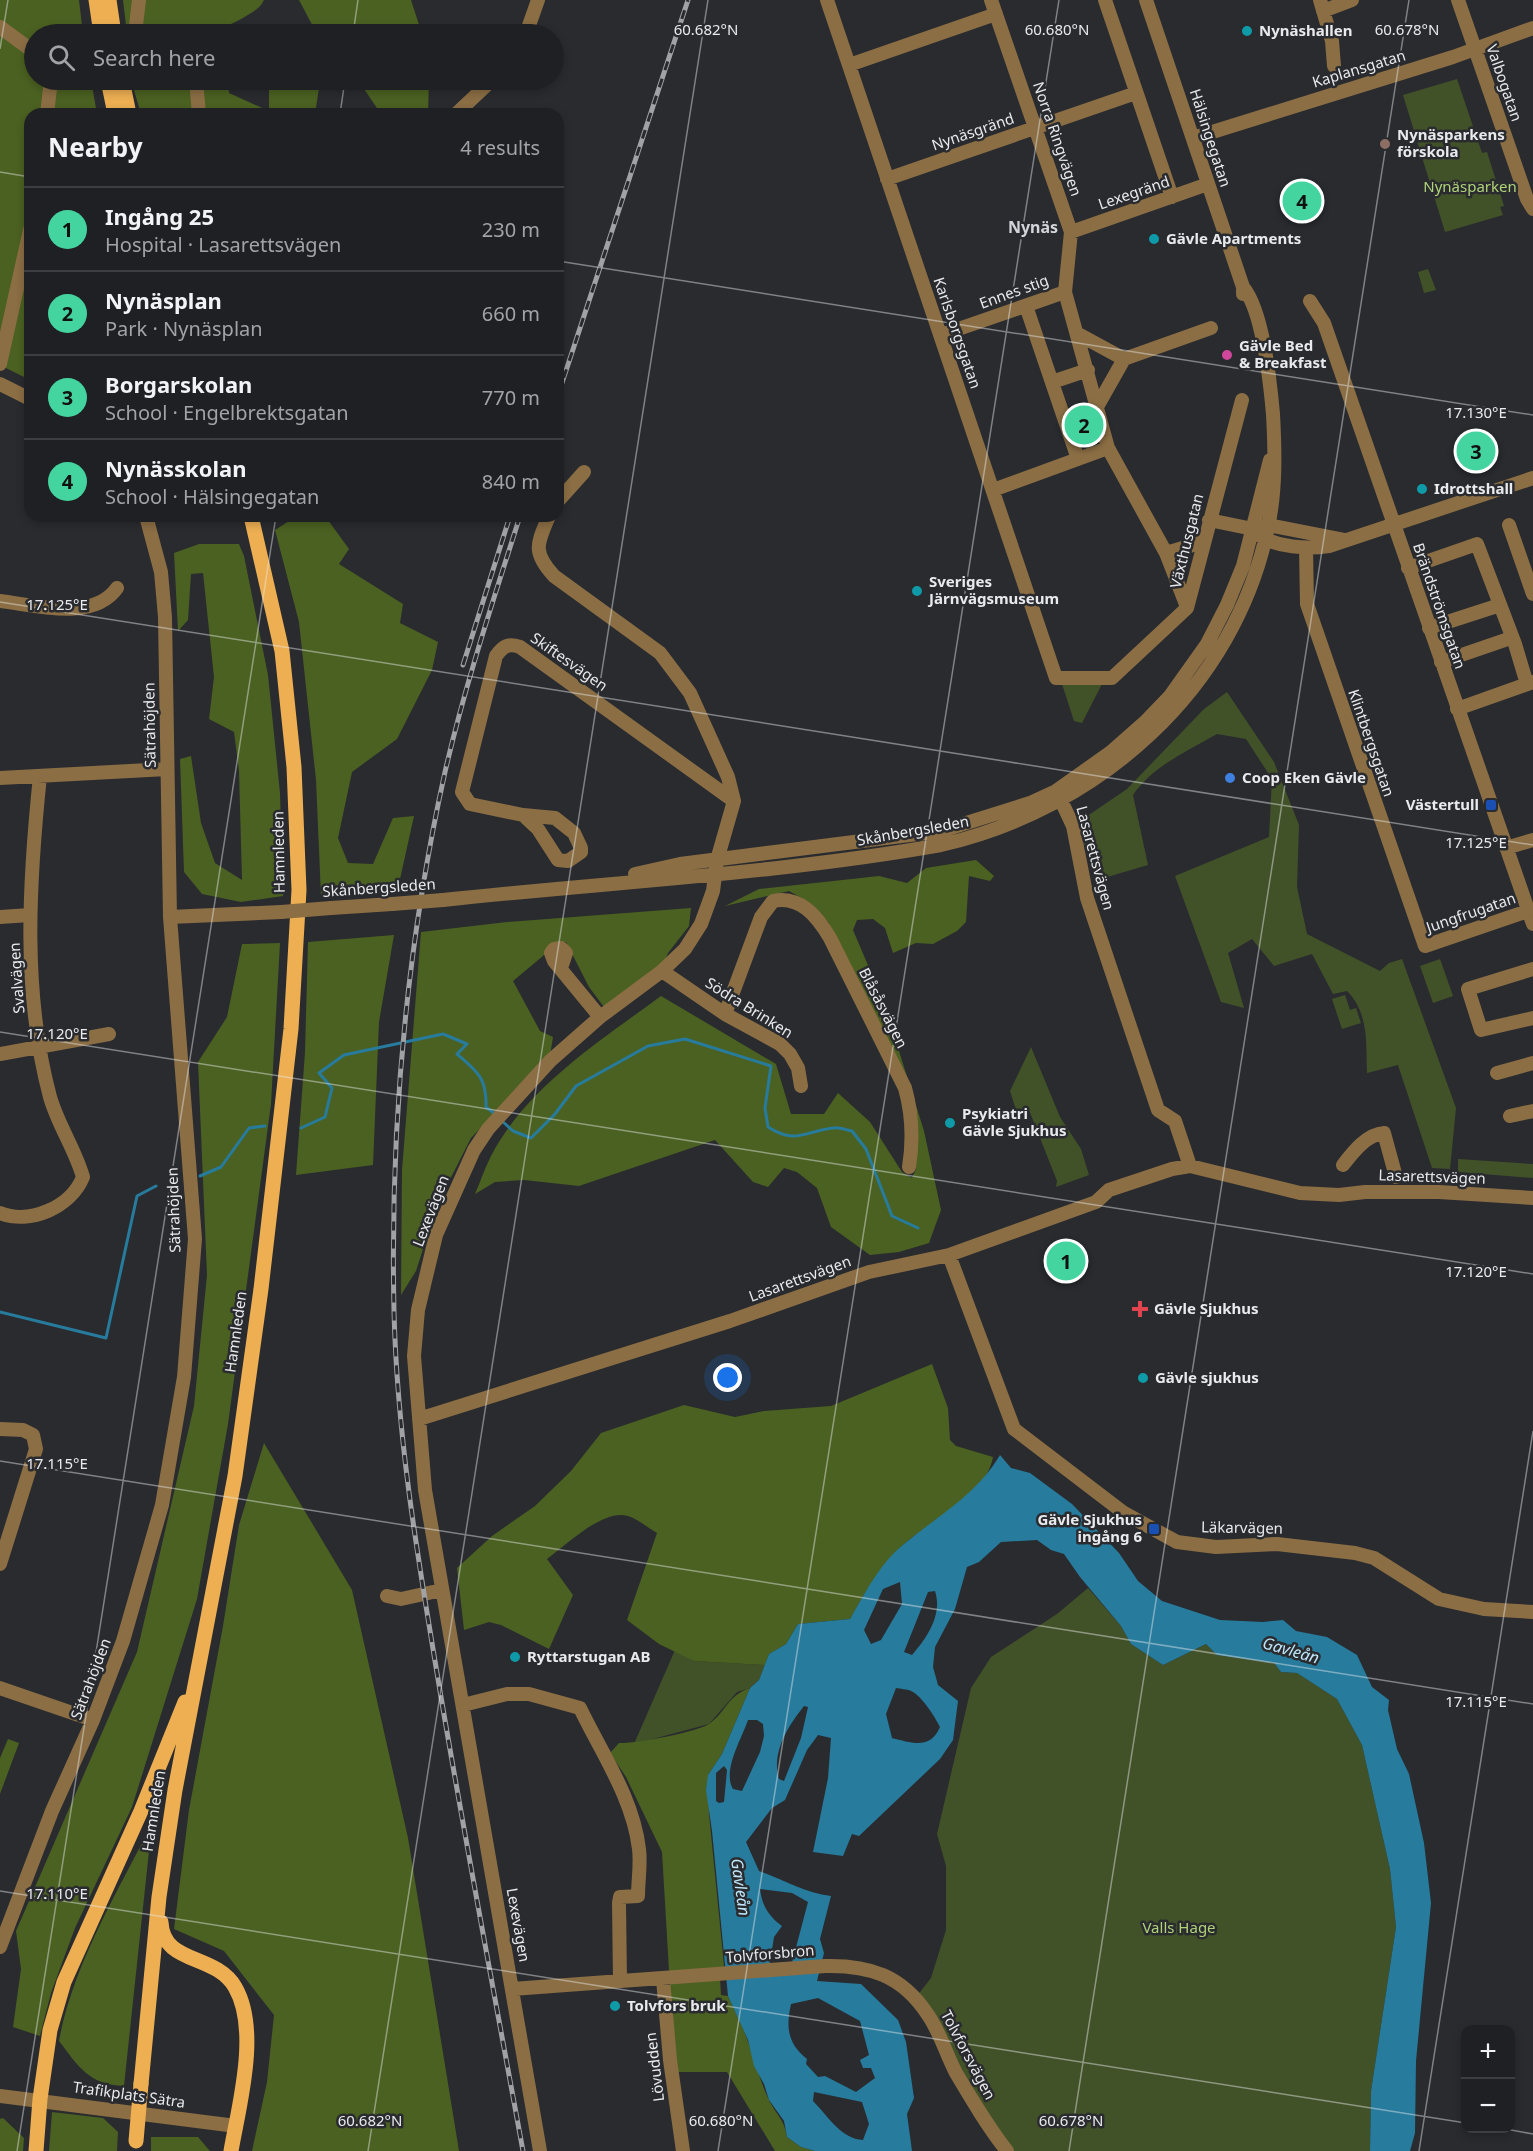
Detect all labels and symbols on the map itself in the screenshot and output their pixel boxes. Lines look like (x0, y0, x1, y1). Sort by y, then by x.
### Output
text: 60.682°N (674, 19, 738, 39)
text: 60.680°N (1025, 19, 1089, 39)
text: 60.678°N (1375, 19, 1439, 39)
place label: Nynäshallen (1259, 20, 1352, 40)
marker: Nynäshallen (1240, 24, 1254, 38)
street label: Valbogatan (1482, 42, 1527, 124)
street label: Kaplansgatan (1310, 44, 1408, 92)
street label: Norra Ringvägen (1029, 79, 1087, 198)
street label: Hälsingegatan (1186, 86, 1236, 189)
street label: Nynäsgränd (929, 108, 1017, 155)
place label: Nynäsparkens förskola (1397, 124, 1505, 161)
marker: Nynäsparkens förskola (1378, 137, 1392, 151)
street label: Lexegränd (1095, 171, 1172, 214)
park label: Nynäsparken (1423, 176, 1517, 196)
pin: 4 (1282, 178, 1322, 224)
district label: Nynäs (1008, 216, 1058, 238)
place label: Gävle Apartments (1166, 228, 1301, 248)
marker: Gävle Apartments (1147, 232, 1161, 246)
street label: Ennes stig (976, 269, 1051, 313)
street label: Karlsborgsgatan (930, 274, 986, 391)
place label: Gävle Bed & Breakfast (1239, 335, 1327, 372)
marker: Gävle Bed & Breakfast (1220, 348, 1234, 362)
pin: 2 (1064, 402, 1104, 448)
text: 17.130°E (1445, 402, 1507, 422)
pin: 3 (1456, 428, 1496, 474)
place label: Idrottshall (1434, 478, 1513, 498)
marker: Idrottshall (1415, 482, 1429, 496)
street label: Växthusgatan (1165, 491, 1207, 590)
street label: Brändströmsgatan (1409, 540, 1471, 671)
place label: Sveriges Järnvägsmuseum (927, 571, 1059, 608)
marker: Sveriges Järnvägsmuseum (910, 584, 924, 598)
text: 17.125°E (26, 594, 88, 614)
street label: Skiftesvägen (527, 627, 612, 695)
street label: Sätrahöjden (138, 682, 160, 768)
street label: Klintbergsgatan (1344, 686, 1400, 799)
place label: Coop Eken Gävle (1242, 767, 1366, 787)
marker: Coop Eken Gävle (1223, 771, 1237, 785)
place label: Västertull (1406, 794, 1479, 814)
marker: Västertull (1484, 798, 1498, 812)
street label: Lasarettsvägen (1072, 803, 1120, 912)
street label: Skånbergsleden (855, 810, 970, 850)
street label: Hamnleden (267, 811, 289, 893)
text: 17.125°E (1445, 832, 1507, 852)
street label: Skånbergsleden (322, 873, 436, 901)
street label: Jungfrugatan (1421, 887, 1518, 937)
street label: Svalvägen (4, 942, 28, 1014)
street label: Blåsåsvägen (855, 964, 913, 1051)
street label: Södra Brinken (702, 972, 797, 1042)
text: 17.120°E (26, 1023, 88, 1043)
place label: Psykiatri Gävle Sjukhus (962, 1103, 1067, 1140)
marker: Psykiatri Gävle Sjukhus (943, 1116, 957, 1130)
street label: Lasarettsvägen (1378, 1164, 1486, 1188)
street label: Sätrahöjden (162, 1167, 184, 1253)
street label: Lexevägen (407, 1172, 453, 1249)
pin: 1 (1046, 1238, 1086, 1284)
street label: Lasarettsvägen (746, 1250, 853, 1306)
text: 17.120°E (1445, 1261, 1507, 1281)
street label: Hamnleden (219, 1290, 251, 1374)
place label: Gävle Sjukhus (1154, 1298, 1259, 1318)
marker: Gävle Sjukhus (1131, 1300, 1149, 1318)
your location (713, 1363, 742, 1392)
place label: Gävle sjukhus (1155, 1367, 1259, 1387)
marker: Gävle sjukhus (1136, 1371, 1150, 1385)
text: 17.115°E (26, 1453, 88, 1473)
place label: Gävle Sjukhus ingång 6 (1037, 1509, 1142, 1546)
street label: Läkarvägen (1201, 1516, 1283, 1538)
marker: Gävle Sjukhus ingång 6 (1147, 1522, 1161, 1536)
water label: Gavleån (1260, 1631, 1322, 1669)
street label: Sätrahöjden (65, 1635, 115, 1722)
place label: Ryttarstugan AB (527, 1646, 650, 1666)
marker: Ryttarstugan AB (508, 1650, 522, 1664)
text: 17.115°E (1445, 1691, 1507, 1711)
street label: Hamnleden (137, 1769, 169, 1853)
water label: Gavleån (726, 1857, 756, 1917)
text: 17.110°E (26, 1883, 88, 1903)
street label: Lexevägen (503, 1886, 535, 1963)
park label: Valls Hage (1142, 1917, 1216, 1937)
street label: Tolvforsbron (725, 1939, 815, 1967)
place label: Tolvfors bruk (627, 1995, 726, 2015)
marker: Tolvfors bruk (608, 1999, 622, 2013)
street label: Tolvforsvägen (937, 2006, 1001, 2103)
street label: Lövudden (640, 2031, 668, 2103)
street label: Trafikplats Sätra (72, 2076, 187, 2112)
text: 60.682°N (338, 2110, 402, 2130)
text: 60.680°N (689, 2110, 753, 2130)
text: 60.678°N (1039, 2110, 1103, 2130)

